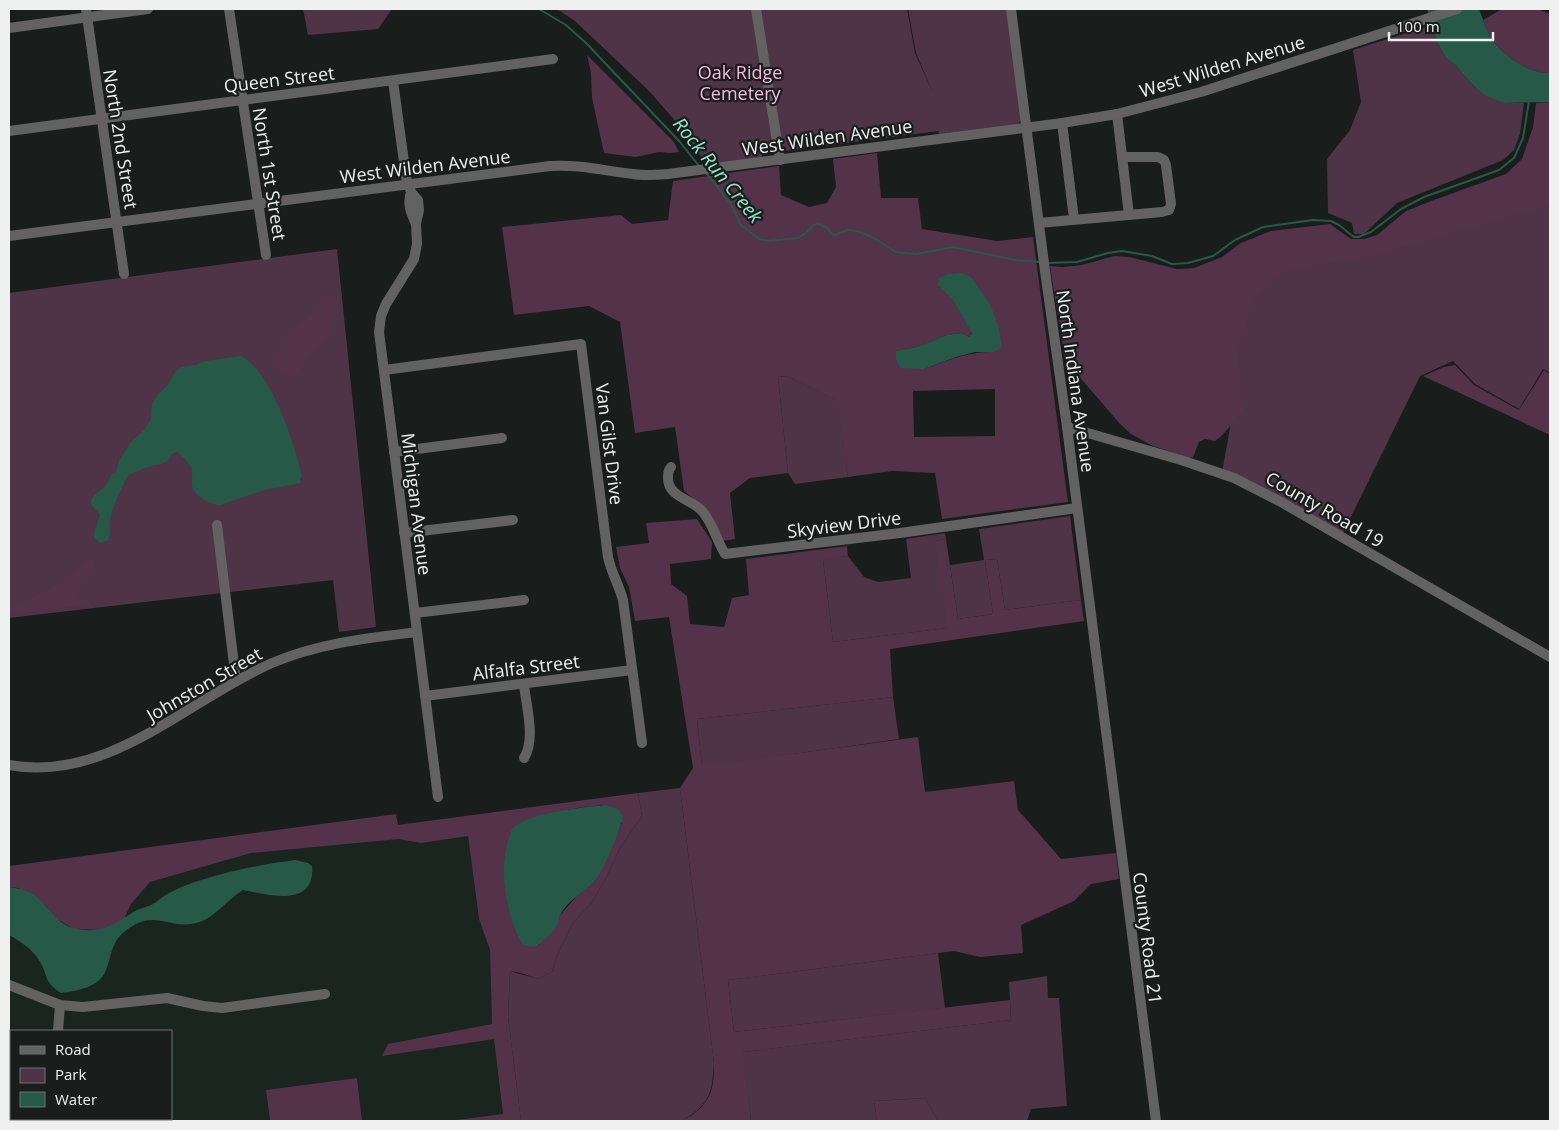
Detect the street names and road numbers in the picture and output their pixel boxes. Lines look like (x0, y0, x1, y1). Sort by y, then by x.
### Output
street label: West Wilden Avenue (1136, 29, 1308, 103)
street label: Queen Street (222, 60, 336, 98)
street label: North 2nd Street (98, 67, 144, 211)
street label: North 1st Street (248, 106, 292, 242)
street label: West Wilden Avenue (740, 113, 914, 161)
street label: West Wilden Avenue (338, 144, 512, 188)
street label: North Indiana Avenue (1051, 288, 1101, 474)
street label: Van Gilst Drive (591, 382, 629, 506)
street label: Michigan Avenue (396, 432, 438, 576)
street label: County Road 19 (1262, 465, 1388, 553)
street label: Skyview Drive (786, 505, 902, 543)
street label: Johnston Street (140, 641, 266, 728)
street label: Alfalfa Street (471, 649, 581, 685)
street label: County Road 21 (1128, 871, 1168, 1005)

